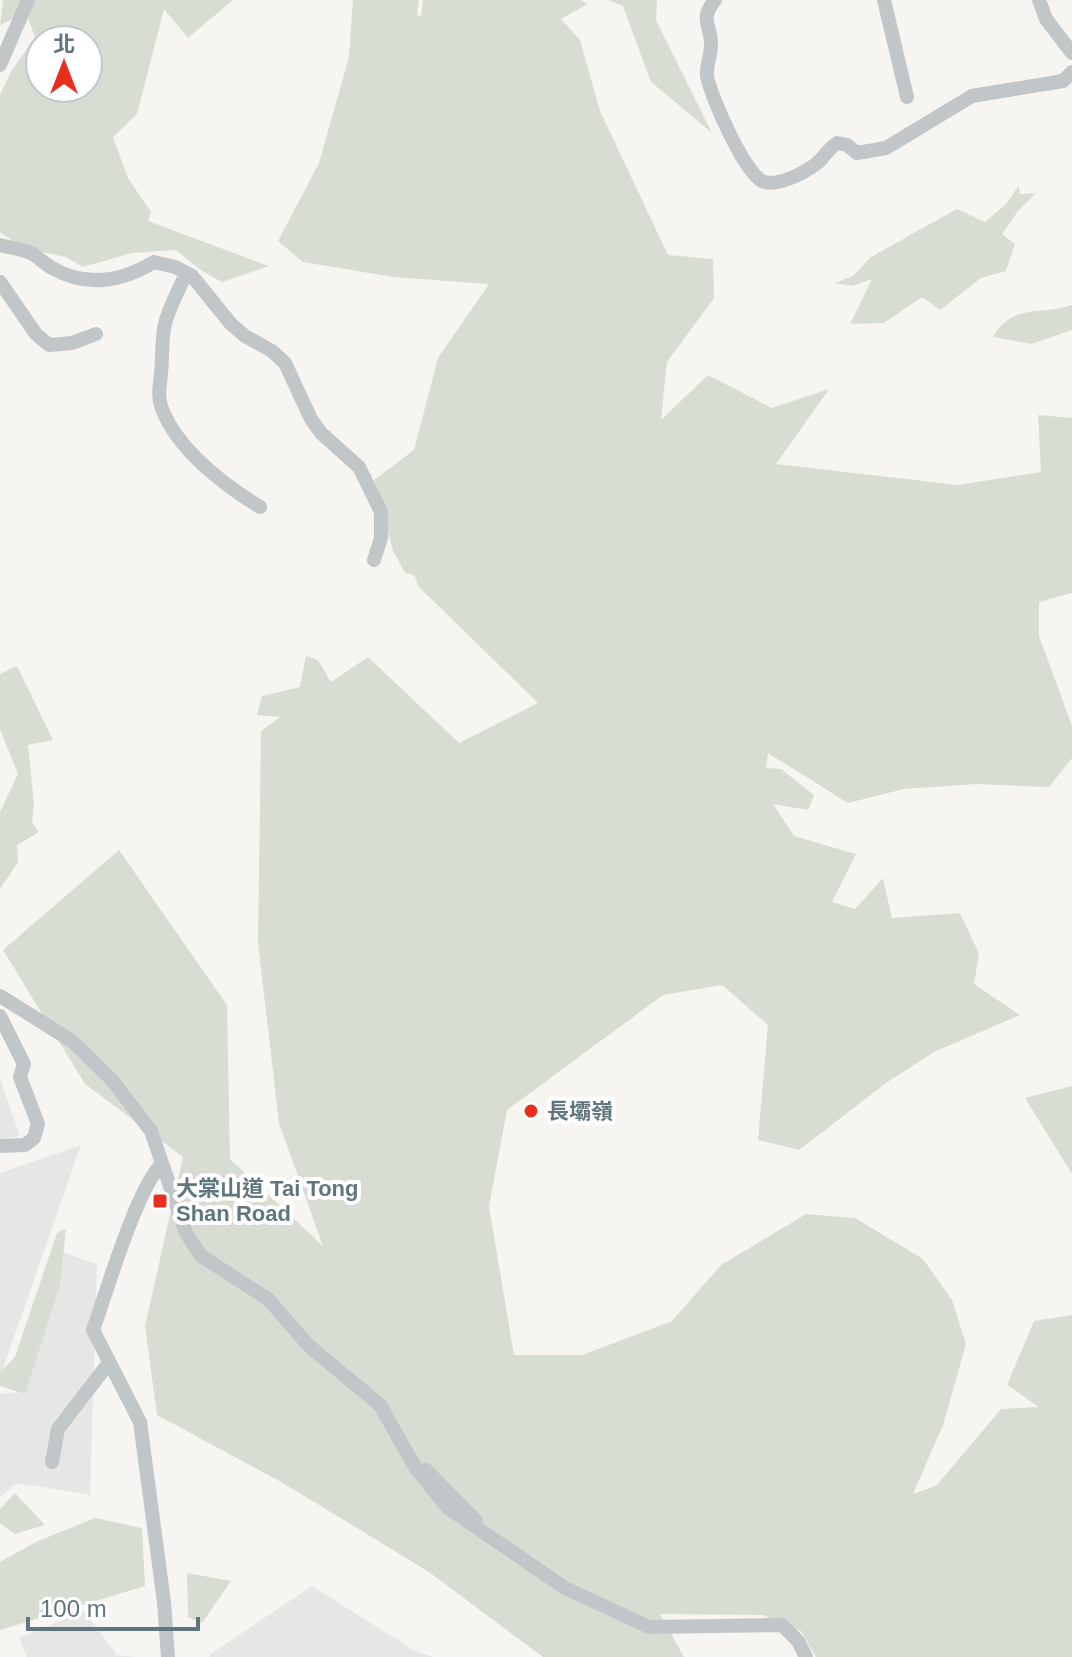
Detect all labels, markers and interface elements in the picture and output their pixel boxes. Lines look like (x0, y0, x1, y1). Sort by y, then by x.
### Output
north arrow (24, 24, 104, 104)
text: 北 (53, 32, 75, 57)
place label: 長壩嶺 (547, 1099, 613, 1124)
marker: 長壩嶺 (522, 1102, 540, 1120)
place label: 大棠山道 Tai Tong Shan Road (176, 1176, 359, 1226)
marker: 大棠山道 Tai Tong Shan Road (151, 1192, 169, 1210)
scale bar (28, 1581, 198, 1631)
text: 100 m (40, 1595, 107, 1622)

